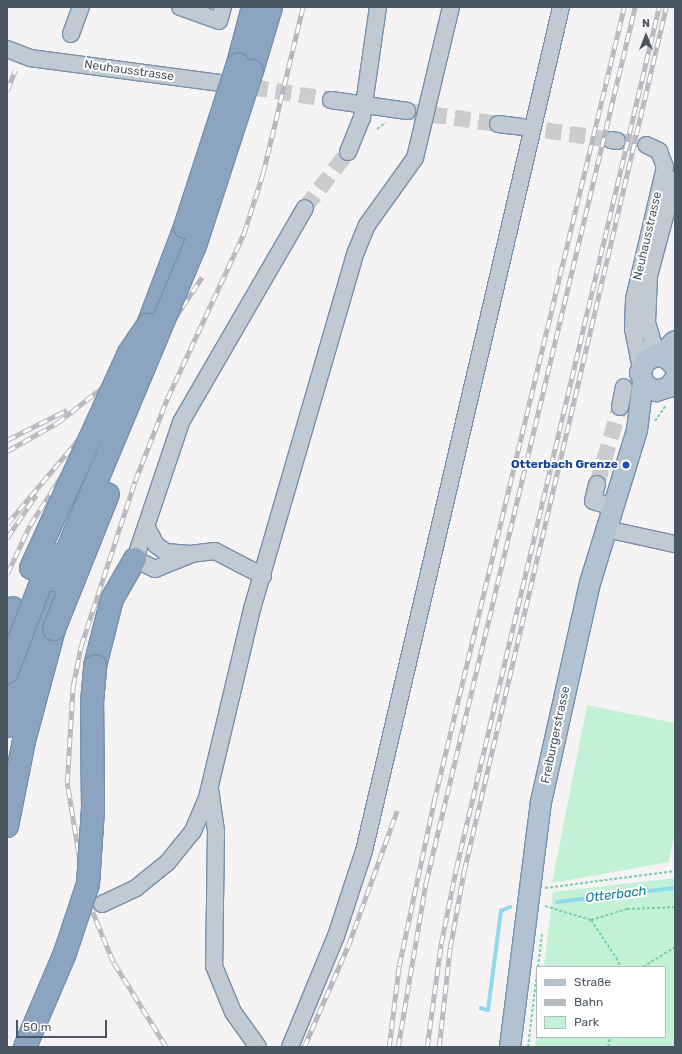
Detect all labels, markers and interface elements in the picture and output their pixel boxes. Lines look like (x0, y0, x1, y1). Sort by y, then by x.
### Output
north arrow (626, 16, 666, 56)
text: N (642, 17, 650, 30)
street label: Neuhausstrasse (83, 58, 175, 84)
street label: Neuhausstrasse (631, 190, 665, 282)
place label: Otterbach Grenze (511, 458, 618, 472)
marker: Otterbach Grenze (621, 460, 631, 470)
street label: Freiburgerstrasse (539, 685, 573, 785)
water label: Otterbach (585, 884, 647, 906)
legend (536, 966, 666, 1038)
text: Straße (574, 975, 611, 989)
text: Bahn (574, 995, 603, 1009)
scale bar (18, 1012, 109, 1038)
text: Park (574, 1015, 599, 1029)
text: 50 m (23, 1020, 51, 1034)

